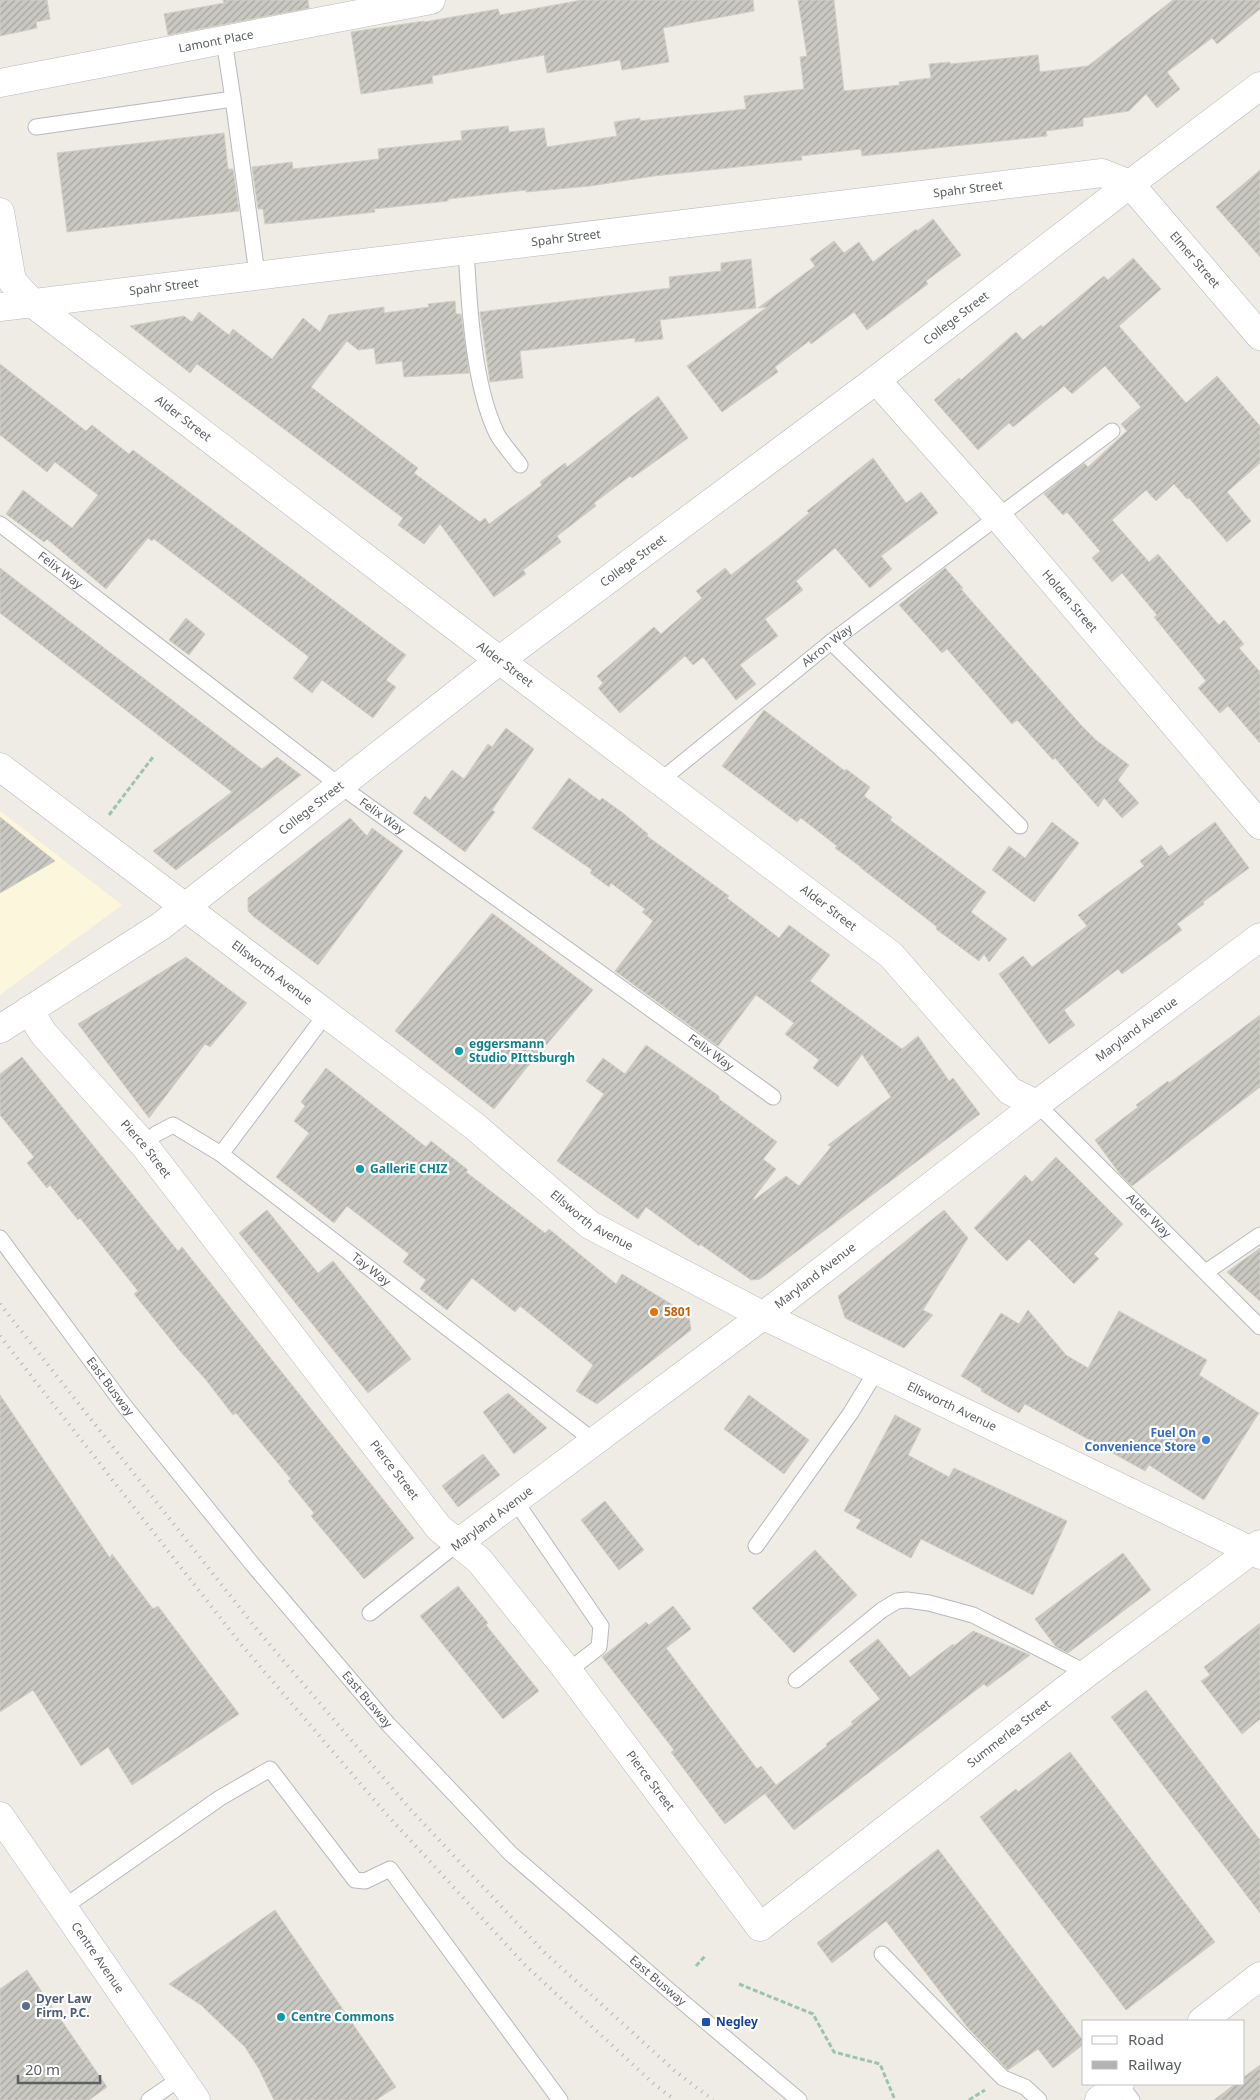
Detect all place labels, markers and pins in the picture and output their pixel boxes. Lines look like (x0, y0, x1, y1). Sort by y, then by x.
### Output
place label: eggersmann Studio PIttsburgh (469, 1035, 575, 1066)
marker: eggersmann Studio PIttsburgh (453, 1045, 465, 1057)
place label: GalleriE CHIZ (370, 1160, 448, 1177)
marker: GalleriE CHIZ (354, 1163, 366, 1175)
place label: 5801 (664, 1303, 691, 1320)
marker: 5801 (648, 1306, 660, 1318)
place label: Fuel On Convenience Store (1085, 1424, 1196, 1455)
marker: Fuel On Convenience Store (1200, 1434, 1212, 1446)
place label: Dyer Law Firm, P.C. (36, 1990, 92, 2021)
marker: Dyer Law Firm, P.C. (20, 2000, 32, 2012)
place label: Centre Commons (291, 2008, 394, 2025)
marker: Centre Commons (275, 2011, 287, 2023)
place label: Negley (716, 2013, 758, 2030)
marker: Negley (700, 2016, 712, 2028)

